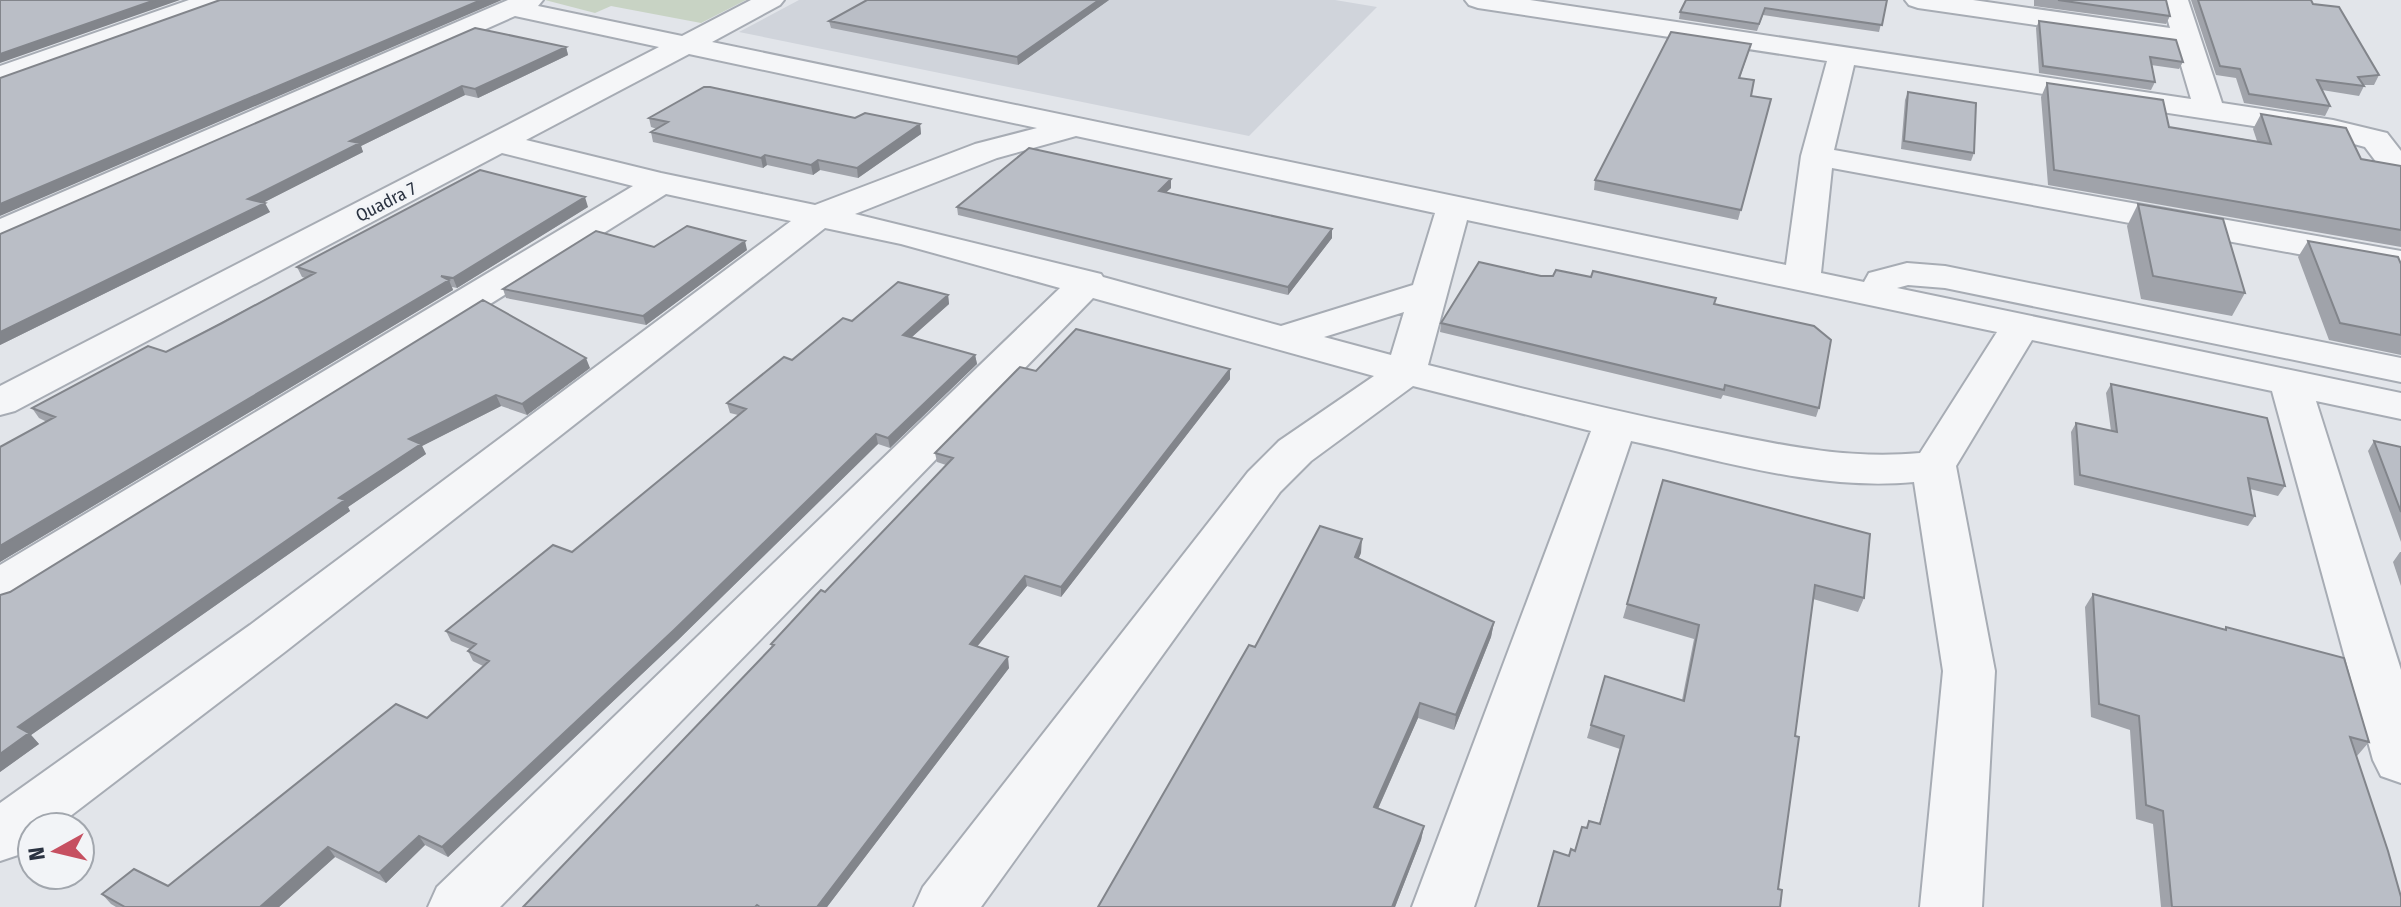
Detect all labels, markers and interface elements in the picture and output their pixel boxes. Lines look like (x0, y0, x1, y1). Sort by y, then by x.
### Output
street label: Quadra 7 (352, 177, 420, 227)
north arrow (16, 811, 96, 891)
text: N (22, 845, 51, 862)

